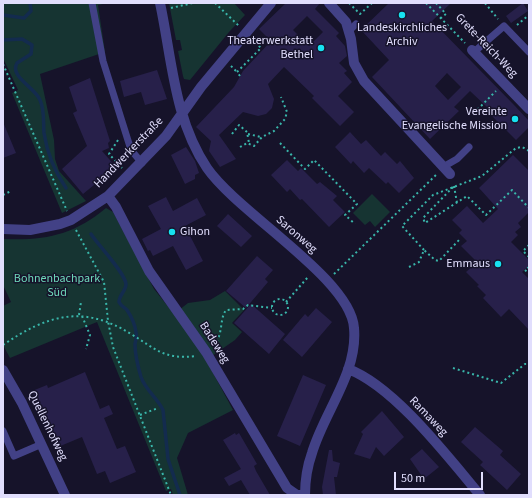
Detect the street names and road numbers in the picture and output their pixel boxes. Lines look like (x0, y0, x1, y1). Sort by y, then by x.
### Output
street label: Grete-Reich-Weg (452, 11, 520, 81)
street label: Handwerkerstraße (91, 114, 167, 192)
street label: Saronweg (272, 213, 320, 257)
street label: Badeweg (196, 320, 232, 366)
street label: Quellenhofweg (24, 389, 70, 463)
street label: Ramaweg (406, 394, 450, 440)

